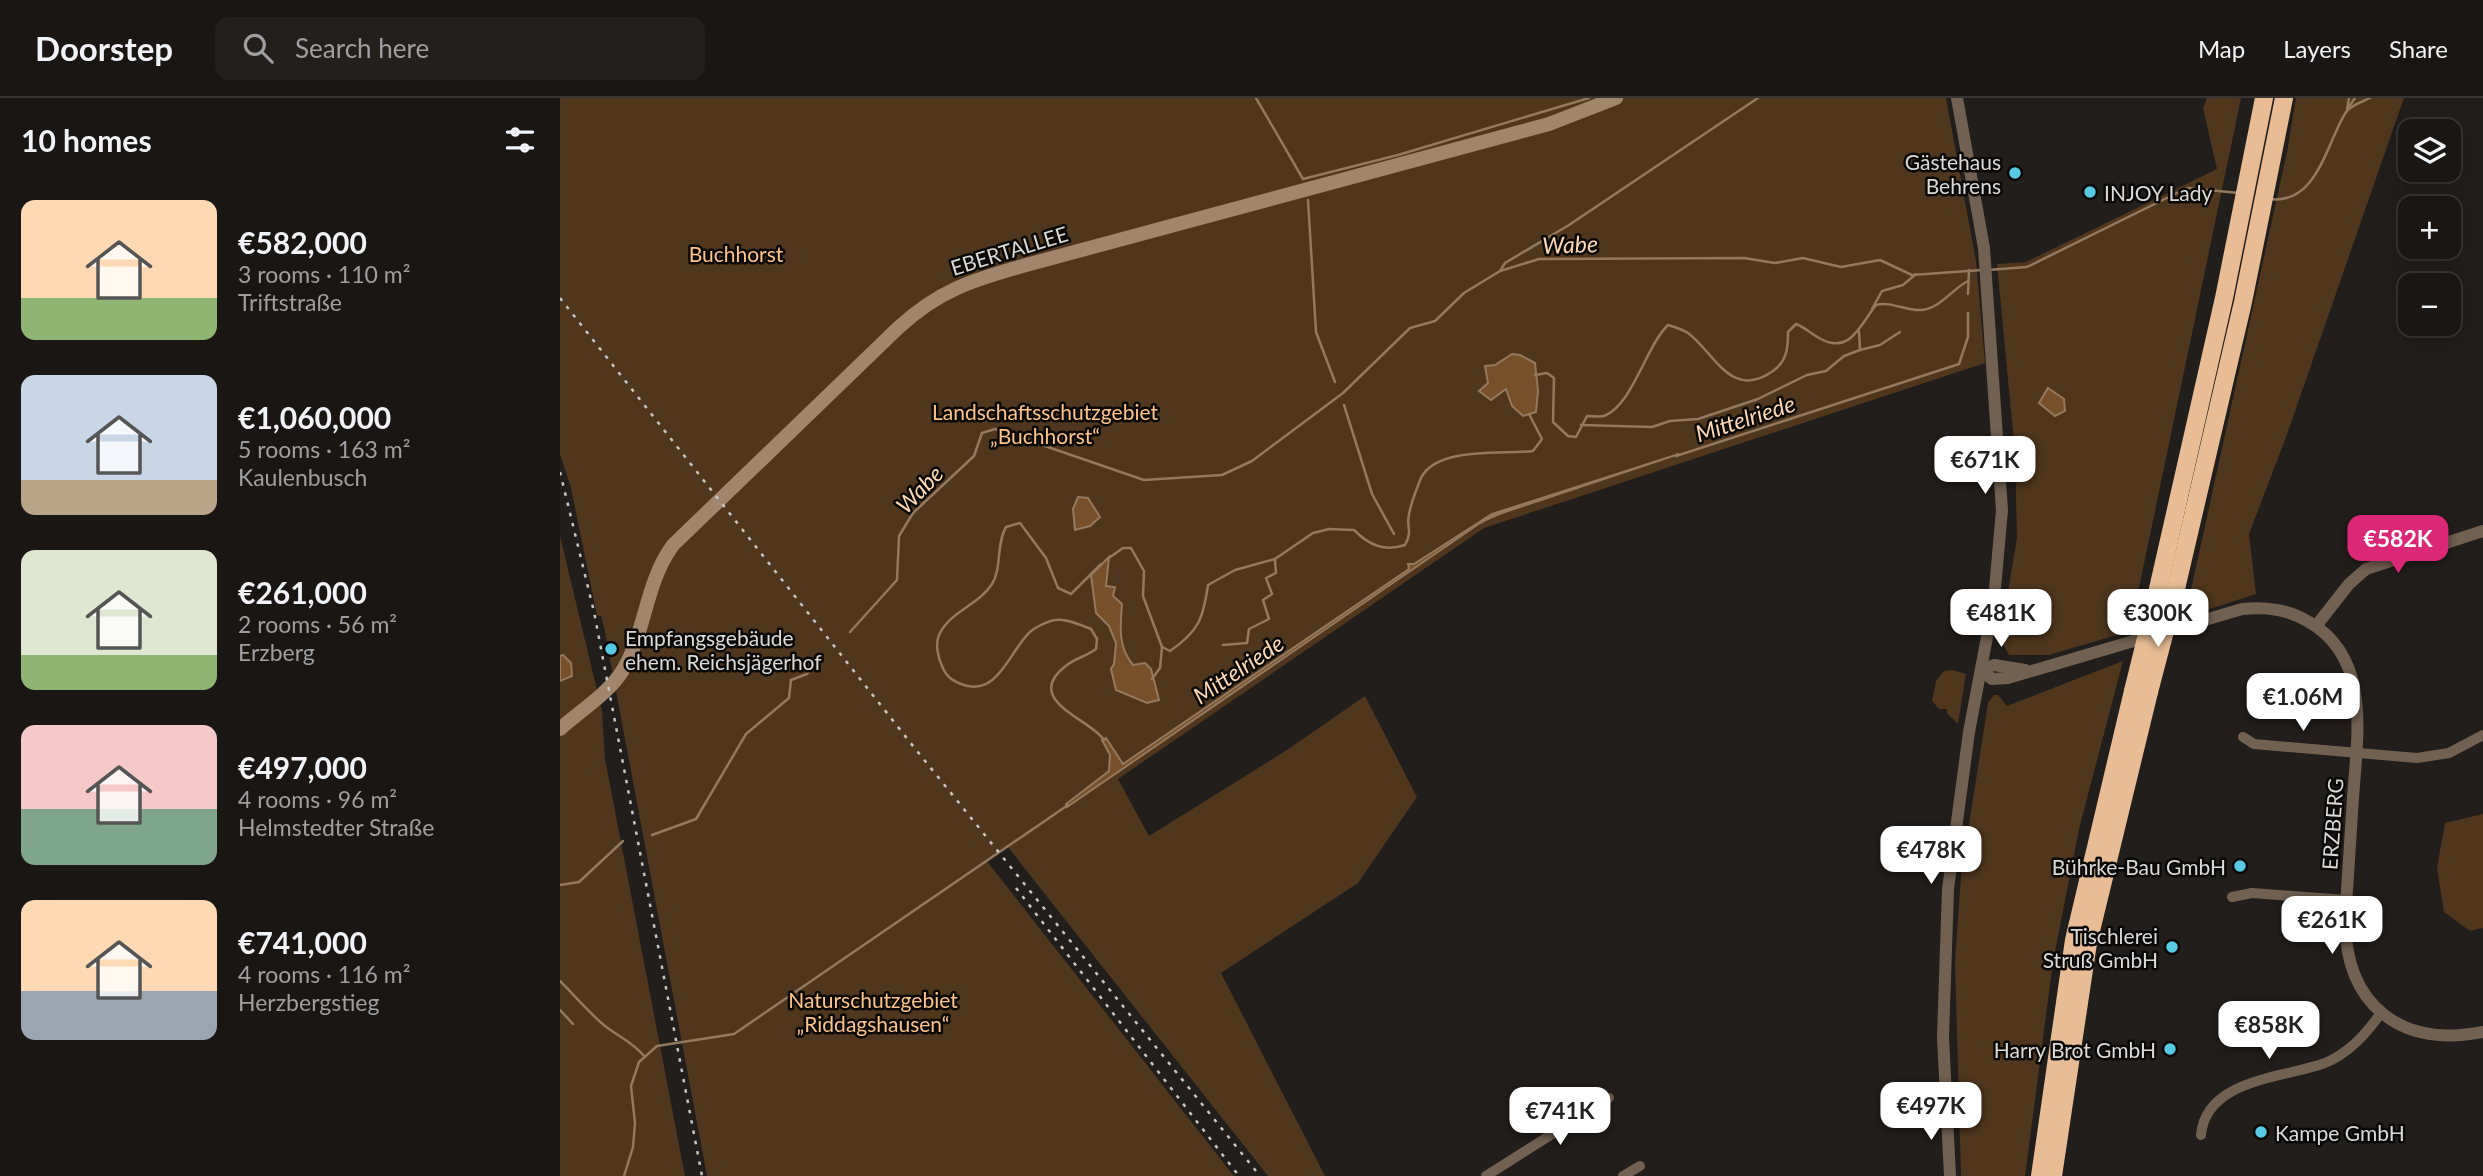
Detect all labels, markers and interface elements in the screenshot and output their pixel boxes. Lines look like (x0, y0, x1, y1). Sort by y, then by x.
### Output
search box (215, 17, 705, 80)
text: Doorstep (35, 28, 173, 68)
icon: search (239, 29, 277, 67)
text: Search here (295, 32, 429, 64)
text: Map (2198, 34, 2245, 63)
text: Layers (2283, 34, 2351, 63)
text: Share (2389, 34, 2448, 63)
map controls (2398, 119, 2461, 336)
button: layers (2398, 119, 2461, 182)
icon: filters (501, 121, 539, 159)
text: 10 homes (21, 122, 152, 158)
place label: Gästehaus Behrens (1905, 149, 2001, 198)
marker: Gästehaus Behrens (2007, 165, 2023, 181)
place label: INJOY Lady (2104, 180, 2212, 205)
marker: INJOY Lady (2082, 184, 2098, 200)
button: + (2398, 196, 2461, 259)
street label: EBERTALLEE (947, 220, 1071, 280)
text: €582,000 (238, 224, 367, 260)
icon: home (77, 228, 161, 312)
water label: Wabe (1542, 229, 1598, 259)
park label: Buchhorst (689, 241, 784, 266)
text: 3 rooms · 110 m² (238, 260, 410, 288)
button: − (2398, 273, 2461, 336)
text: Triftstraße (238, 288, 342, 316)
water label: Mittelriede (1692, 389, 1798, 447)
text: €1,060,000 (238, 399, 391, 435)
park label: Landschaftsschutzgebiet „Buchhorst“ (932, 399, 1158, 448)
icon: home (77, 403, 161, 487)
text: 5 rooms · 163 m² (238, 435, 410, 463)
pin: €671K (1936, 436, 2034, 496)
text: €671K (1950, 445, 2020, 473)
water label: Wabe (890, 459, 948, 519)
text: Kaulenbusch (238, 463, 367, 491)
pin: €582K (2349, 516, 2447, 575)
text: €582K (2363, 524, 2433, 552)
text: €261,000 (238, 574, 367, 610)
icon: home (77, 578, 161, 662)
pin: €481K (1952, 589, 2050, 649)
pin: €300K (2109, 589, 2207, 649)
text: €481K (1966, 598, 2036, 626)
text: €300K (2123, 598, 2193, 626)
text: 2 rooms · 56 m² (238, 610, 397, 638)
place label: Empfangsgebäude ehem. Reichsjägerhof (625, 625, 822, 674)
water label: Mittelriede (1187, 629, 1289, 709)
text: Erzberg (238, 638, 315, 666)
marker: Empfangsgebäude ehem. Reichsjägerhof (603, 641, 619, 657)
pin: €1.06M (2246, 674, 2360, 733)
text: €1.06M (2263, 682, 2343, 710)
text: €497,000 (238, 749, 367, 785)
icon: home (77, 753, 161, 837)
street label: ERZBERG (2316, 777, 2348, 871)
text: 4 rooms · 96 m² (238, 785, 397, 813)
text: Helmstedter Straße (238, 813, 434, 841)
pin: €478K (1882, 826, 1980, 886)
text: €478K (1896, 835, 1966, 863)
place label: Bührke-Bau GmbH (2052, 854, 2226, 879)
marker: Bührke-Bau GmbH (2232, 858, 2248, 874)
pin: €261K (2283, 896, 2381, 956)
text: €261K (2297, 905, 2367, 933)
place label: Tischlerei Struß GmbH (2043, 923, 2158, 972)
text: €741,000 (238, 924, 367, 960)
icon: home (77, 928, 161, 1012)
marker: Tischlerei Struß GmbH (2164, 939, 2180, 955)
text: 4 rooms · 116 m² (238, 960, 410, 988)
park label: Naturschutzgebiet „Riddagshausen“ (788, 987, 958, 1036)
text: Herzbergstieg (238, 988, 379, 1016)
pin: €858K (2220, 1002, 2318, 1061)
text: €858K (2234, 1010, 2304, 1038)
place label: Harry Brot GmbH (1994, 1037, 2156, 1062)
marker: Harry Brot GmbH (2162, 1041, 2178, 1057)
pin: €497K (1882, 1082, 1980, 1142)
pin: €741K (1511, 1088, 1609, 1147)
text: €497K (1896, 1091, 1966, 1119)
text: €741K (1525, 1096, 1595, 1124)
place label: Kampe GmbH (2275, 1120, 2405, 1145)
marker: Kampe GmbH (2253, 1124, 2269, 1140)

